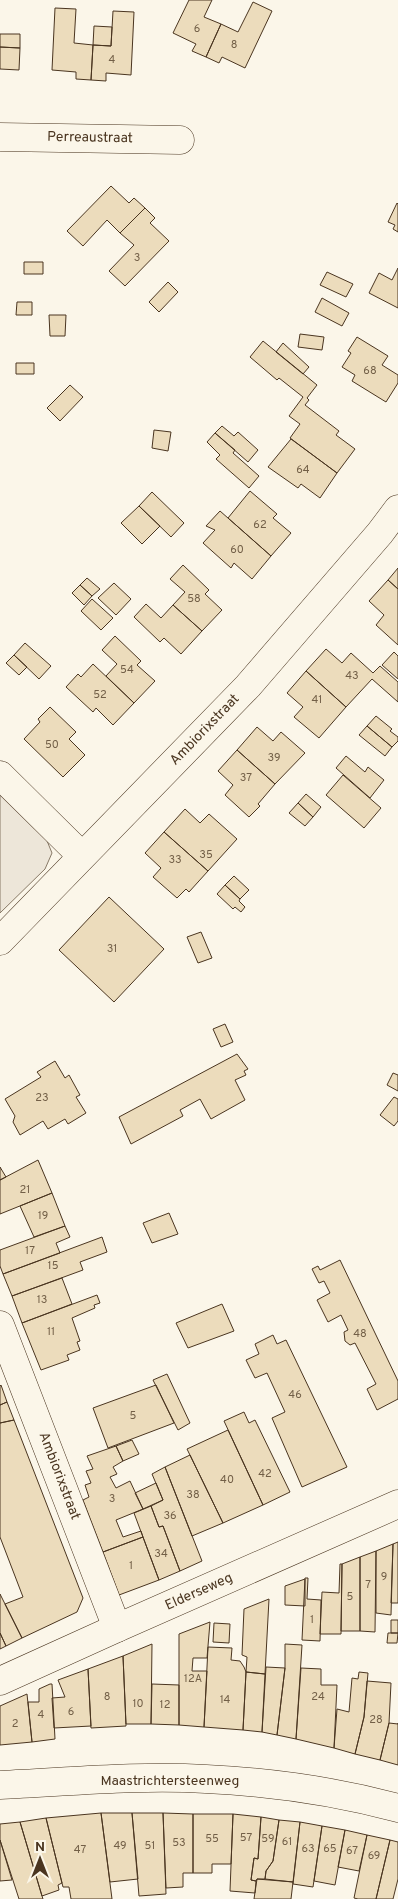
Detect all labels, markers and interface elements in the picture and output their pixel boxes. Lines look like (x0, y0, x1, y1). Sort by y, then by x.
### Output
house number: 6 (194, 22, 200, 36)
house number: 8 (231, 38, 237, 52)
house number: 4 (109, 53, 116, 67)
street label: Perreaustraat (47, 129, 133, 147)
house number: 3 (134, 251, 140, 265)
house number: 68 (363, 364, 377, 378)
house number: 64 (296, 463, 310, 477)
house number: 62 (253, 518, 267, 532)
house number: 60 (230, 543, 244, 557)
house number: 58 (187, 592, 201, 606)
house number: 54 (120, 663, 134, 677)
house number: 43 (345, 669, 359, 683)
house number: 52 (93, 688, 107, 702)
street label: Ambiorixstraat (167, 691, 243, 769)
house number: 41 (312, 693, 322, 707)
house number: 50 (45, 738, 59, 752)
house number: 39 (268, 751, 280, 765)
house number: 37 (240, 771, 252, 785)
house number: 35 (199, 848, 213, 862)
house number: 33 (168, 853, 182, 867)
house number: 31 (107, 942, 117, 956)
house number: 23 (35, 1091, 49, 1105)
house number: 21 (20, 1183, 30, 1197)
house number: 19 (38, 1209, 48, 1223)
house number: 17 (25, 1244, 35, 1258)
house number: 15 (48, 1259, 59, 1273)
house number: 13 (37, 1293, 47, 1307)
house number: 11 (47, 1325, 55, 1339)
house number: 48 (353, 1327, 367, 1341)
house number: 46 (288, 1388, 302, 1402)
house number: 5 (130, 1409, 137, 1423)
street label: Ambiorixstraat (34, 1430, 84, 1522)
house number: 42 (258, 1467, 272, 1481)
house number: 40 (220, 1473, 234, 1487)
house number: 38 (186, 1488, 200, 1502)
house number: 3 (109, 1492, 115, 1506)
house number: 36 (163, 1509, 177, 1523)
house number: 34 (154, 1547, 168, 1561)
house number: 1 (129, 1559, 133, 1573)
street label: Elderseweg (163, 1570, 235, 1614)
house number: 9 (381, 1570, 387, 1584)
house number: 7 (365, 1578, 371, 1592)
house number: 5 (347, 1590, 354, 1604)
house number: 1 (310, 1613, 314, 1627)
house number: 12A (184, 1672, 202, 1686)
house number: 8 (104, 1690, 110, 1704)
house number: 24 (311, 1690, 325, 1704)
house number: 14 (220, 1693, 231, 1707)
house number: 10 (132, 1697, 144, 1711)
house number: 12 (160, 1698, 170, 1712)
house number: 6 (68, 1705, 74, 1719)
house number: 4 (38, 1708, 45, 1722)
house number: 28 (369, 1713, 383, 1727)
house number: 2 (12, 1717, 18, 1731)
street label: Maastrichtersteenweg (101, 1773, 239, 1790)
house number: 57 (240, 1831, 252, 1845)
house number: 55 (205, 1832, 219, 1846)
house number: 59 (261, 1832, 275, 1846)
north arrow (15, 1834, 65, 1884)
house number: 61 (282, 1835, 292, 1849)
house number: 53 (172, 1836, 186, 1850)
text: N (35, 1839, 45, 1856)
house number: 49 (113, 1839, 127, 1853)
house number: 51 (145, 1839, 155, 1853)
house number: 63 (301, 1842, 315, 1856)
house number: 65 (323, 1842, 337, 1856)
house number: 47 (74, 1843, 86, 1857)
house number: 67 (346, 1844, 358, 1858)
house number: 69 (368, 1849, 380, 1863)

